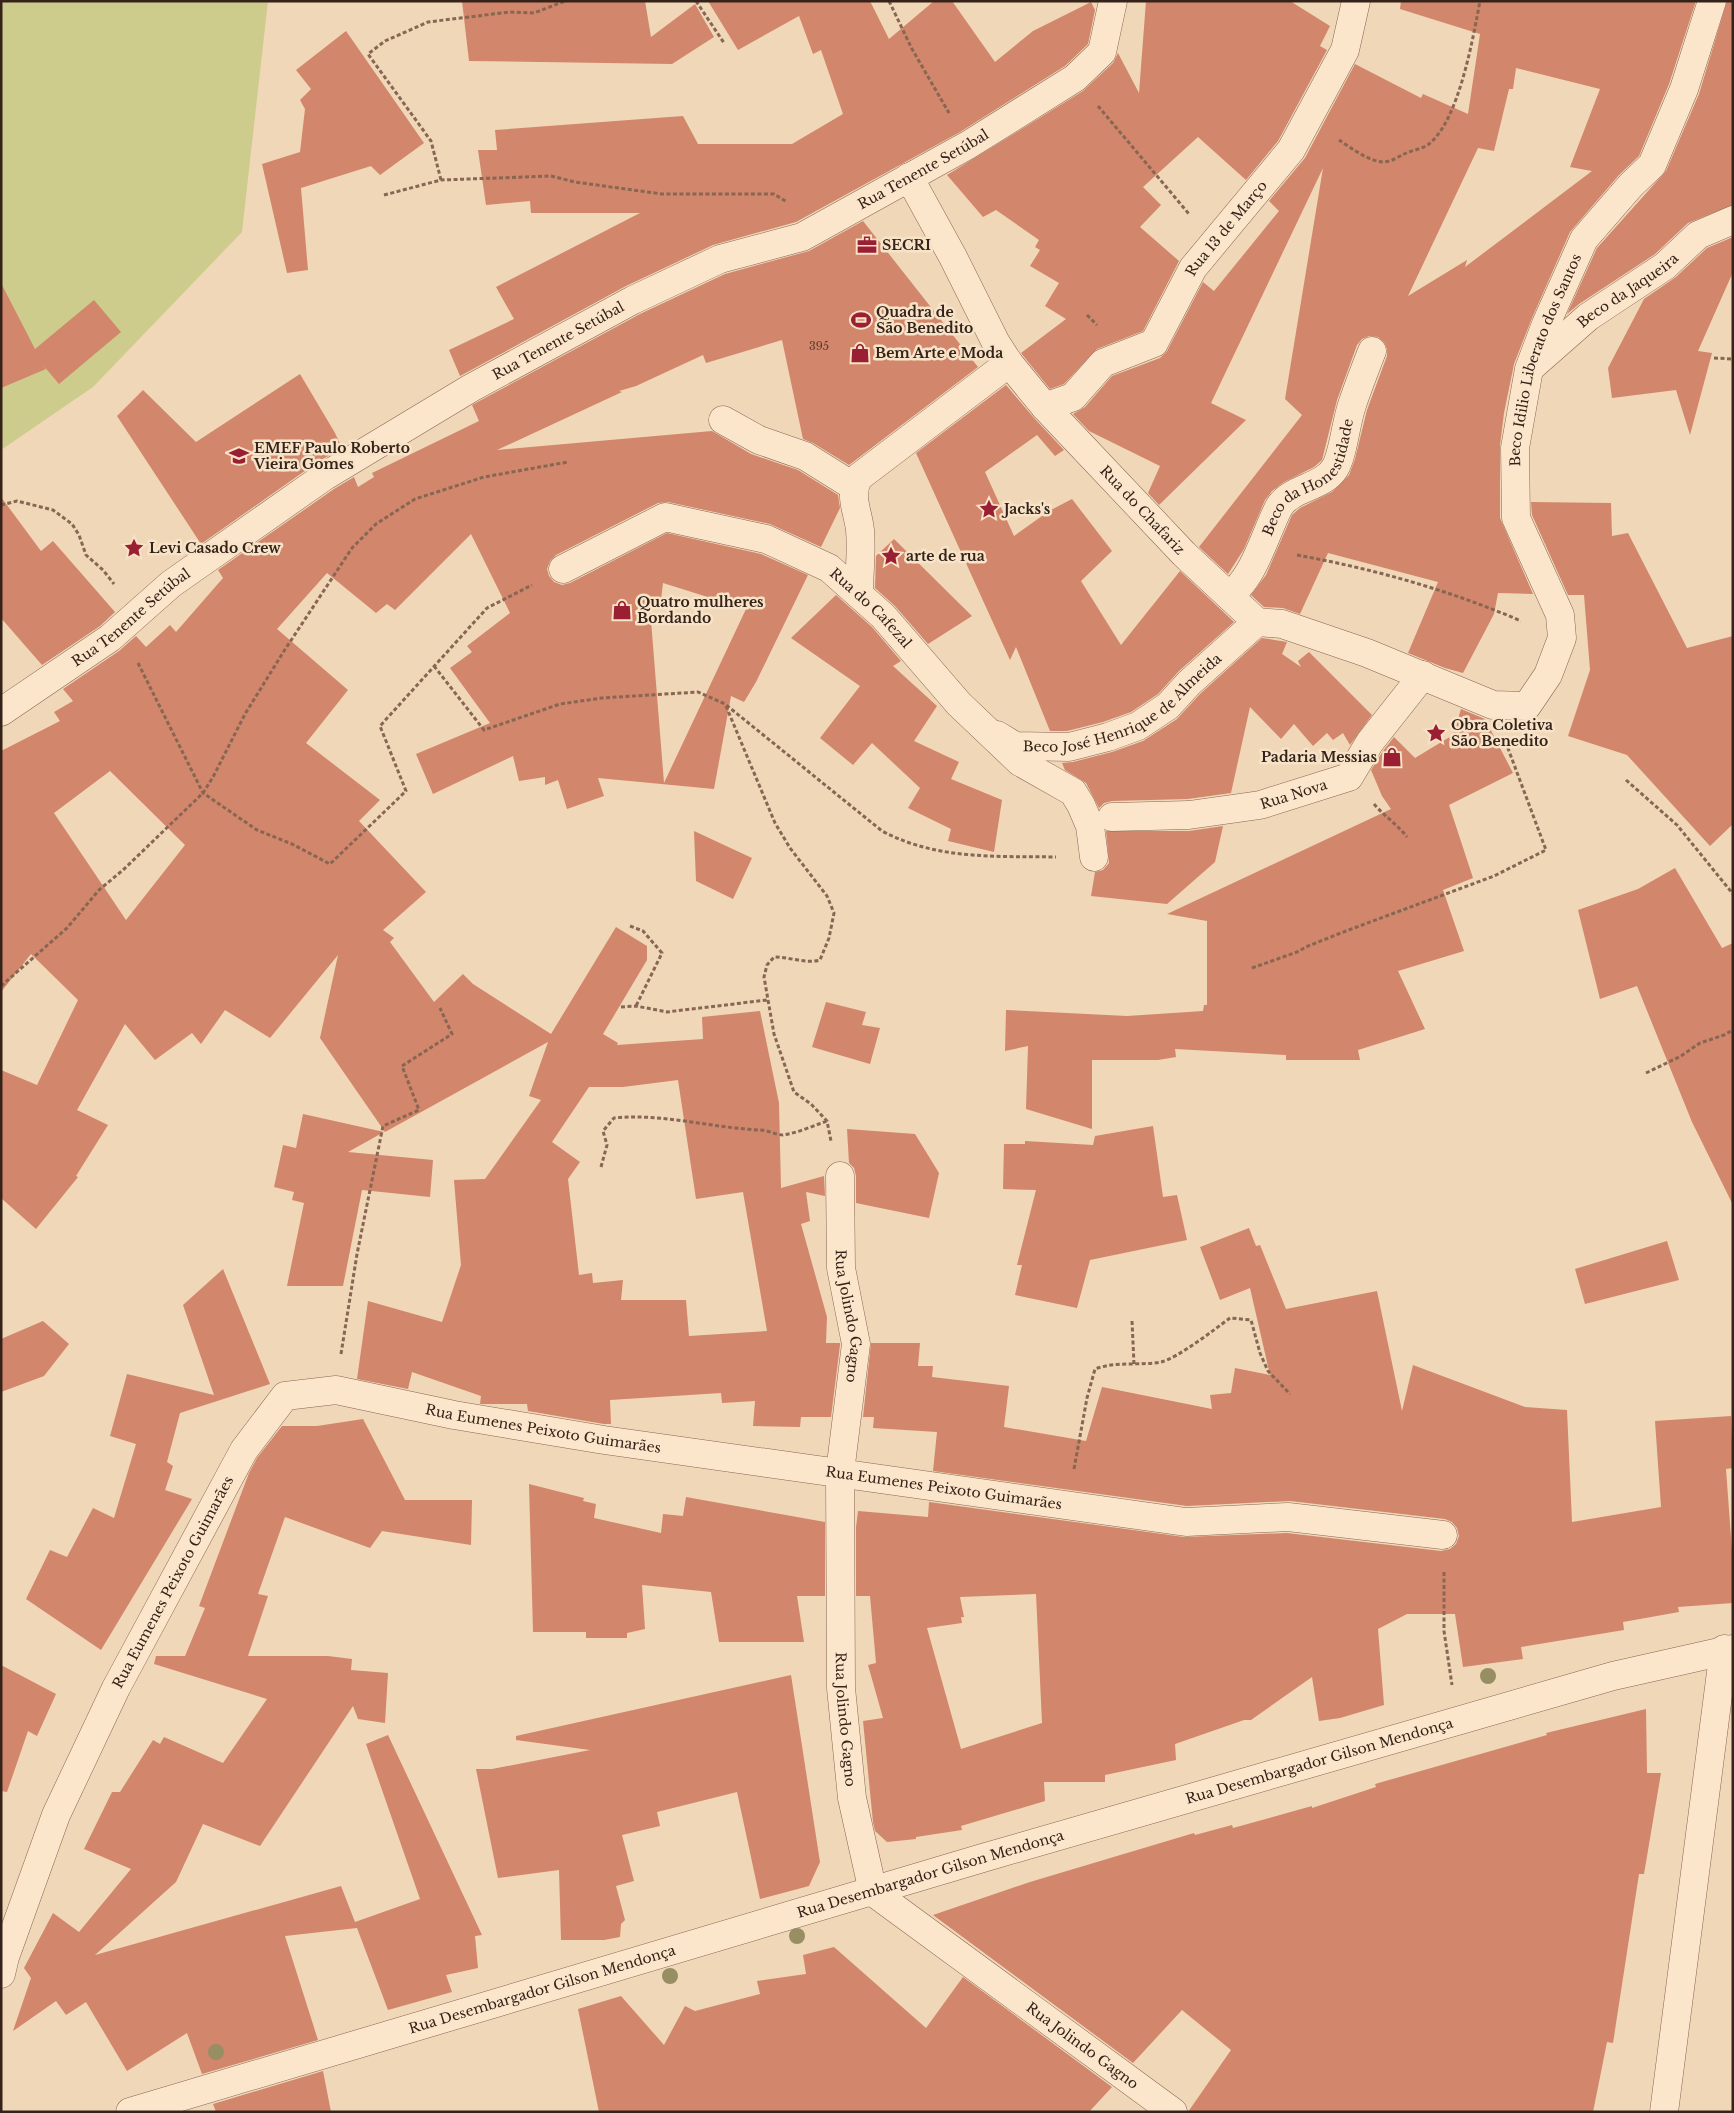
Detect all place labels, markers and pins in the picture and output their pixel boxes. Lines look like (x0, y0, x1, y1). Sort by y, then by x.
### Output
office icon: SECRI (856, 234, 878, 256)
place label: SECRI (882, 236, 931, 254)
place label: Quadra de São Benedito (876, 303, 973, 337)
sports icon: Quadra de São Benedito (850, 309, 872, 331)
shop icon: Bem Arte e Moda (849, 342, 871, 364)
place label: Bem Arte e Moda (875, 344, 1003, 362)
place label: EMEF Paulo Roberto Vieira Gomes (253, 439, 410, 473)
school or university icon: EMEF Paulo Roberto Vieira Gomes (228, 445, 250, 467)
place icon: Jacks's (978, 498, 1000, 520)
place label: Jacks's (1001, 500, 1051, 518)
place icon: Levi Casado Crew (123, 537, 145, 559)
place label: Levi Casado Crew (149, 539, 281, 557)
place icon: arte de rua (880, 545, 902, 567)
place label: arte de rua (906, 547, 985, 565)
place label: Quatro mulheres Bordando (637, 593, 764, 627)
shop icon: Quatro mulheres Bordando (611, 599, 633, 621)
place label: Obra Coletiva São Benedito (1451, 716, 1553, 750)
place icon: Obra Coletiva São Benedito (1425, 722, 1447, 744)
shop icon: Padaria Messias (1381, 746, 1403, 768)
place label: Padaria Messias (1261, 748, 1377, 766)

